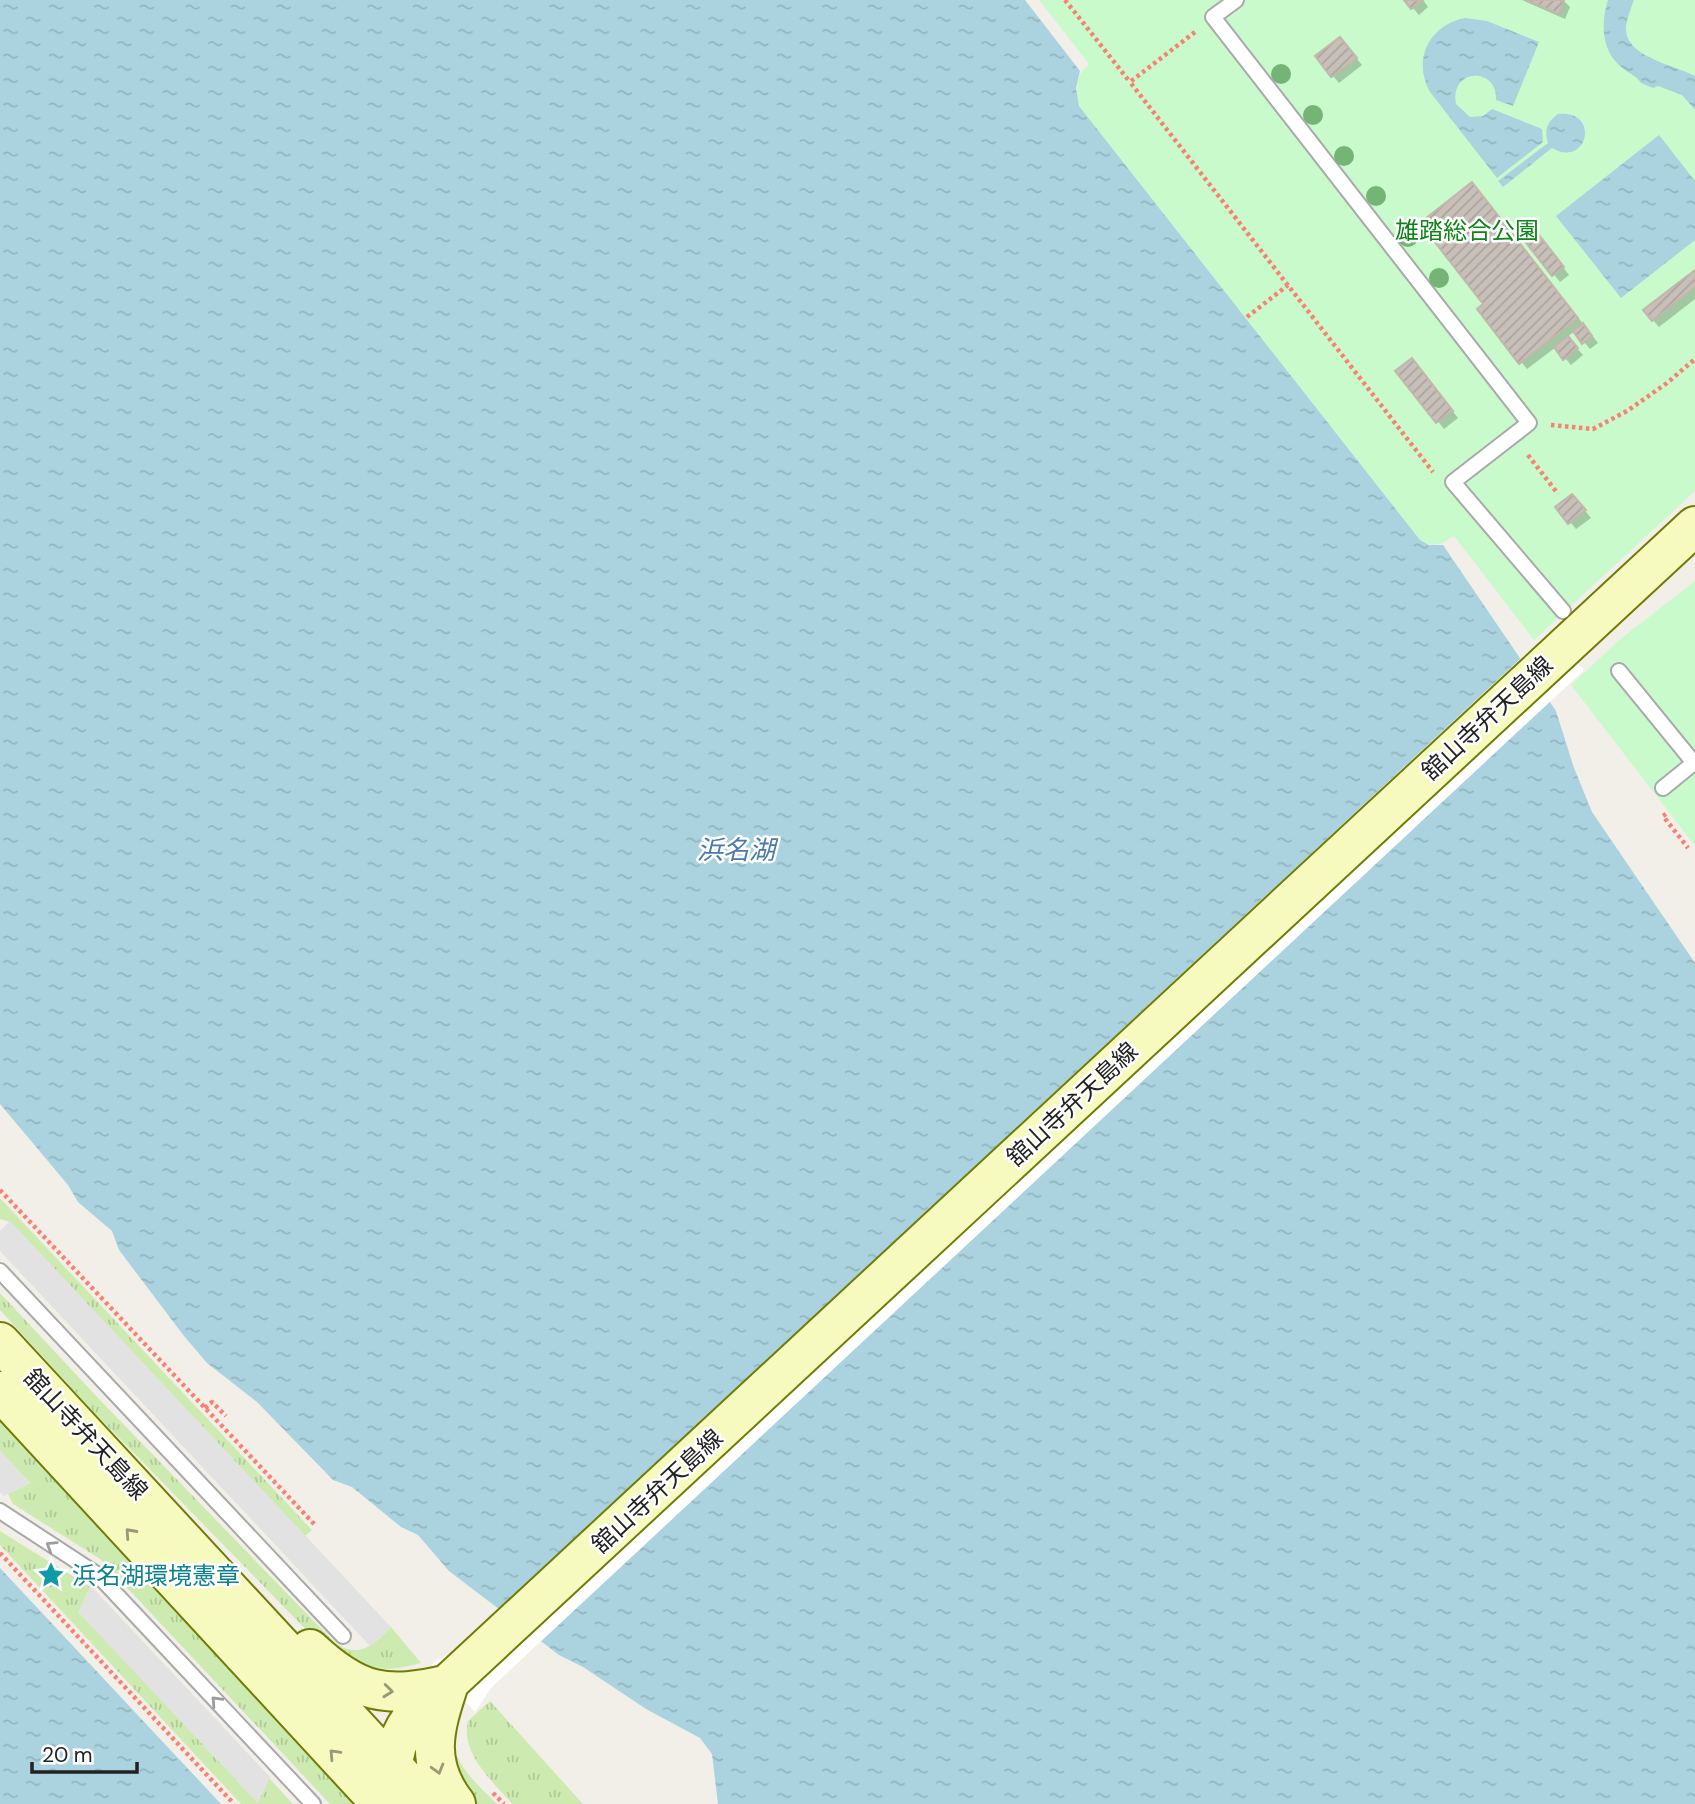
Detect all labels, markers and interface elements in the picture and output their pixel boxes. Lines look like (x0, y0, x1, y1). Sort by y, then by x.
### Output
park label: 雄踏総合公園 (1395, 215, 1539, 246)
street label: 舘山寺弁天島線 (1415, 649, 1559, 787)
water label: 浜名湖 (697, 833, 779, 867)
street label: 舘山寺弁天島線 (1000, 1035, 1144, 1173)
street label: 舘山寺弁天島線 (17, 1362, 155, 1506)
street label: 舘山寺弁天島線 (585, 1422, 729, 1560)
one-way arrow (126, 1528, 139, 1541)
one-way arrow (46, 1541, 59, 1554)
place icon: 浜名湖環境憲章 (36, 1560, 66, 1590)
place label: 浜名湖環境憲章 (72, 1560, 240, 1591)
one-way arrow (383, 1683, 394, 1698)
one-way arrow (212, 1696, 224, 1709)
scale bar (32, 1730, 136, 1774)
text: 20 m (42, 1741, 93, 1769)
one-way arrow (330, 1749, 342, 1762)
one-way arrow (430, 1763, 445, 1775)

